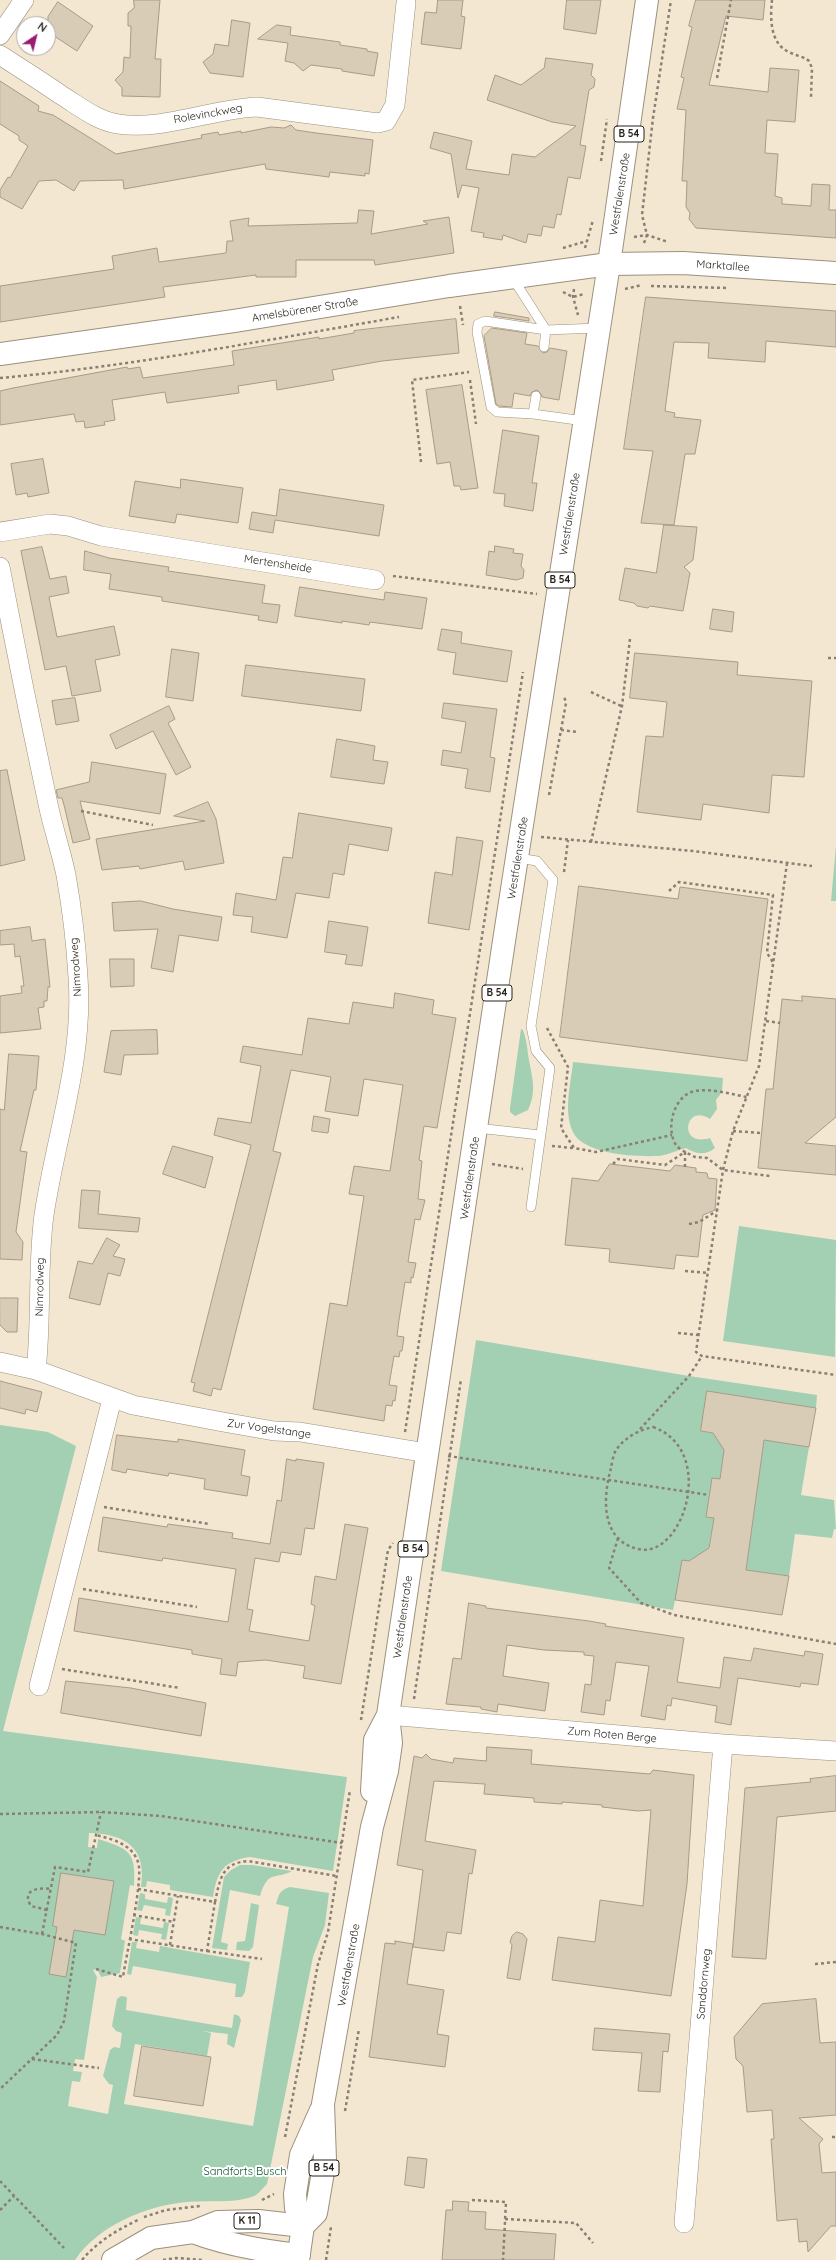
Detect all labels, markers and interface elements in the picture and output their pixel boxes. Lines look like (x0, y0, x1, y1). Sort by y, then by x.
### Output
north arrow (16, 16, 56, 56)
text: N (35, 19, 50, 35)
street label: Rolevinckweg (172, 101, 244, 127)
road number: B 54 (614, 126, 644, 142)
street label: Westfalenstraße (607, 152, 633, 236)
street label: Marktallee (696, 258, 750, 274)
street label: Amelsbürener Straße (251, 295, 359, 325)
street label: Westfalenstraße (557, 472, 583, 556)
street label: Mertensheide (243, 552, 313, 576)
road number: B 54 (545, 572, 575, 588)
street label: Westfalenstraße (505, 816, 531, 900)
street label: Nimrodweg (67, 937, 85, 997)
road number: B 54 (482, 985, 512, 1001)
street label: Westfalenstraße (458, 1136, 482, 1220)
street label: Nimrodweg (33, 1257, 47, 1317)
street label: Zur Vogelstange (226, 1417, 312, 1441)
road number: B 54 (398, 1541, 428, 1557)
street label: Westfalenstraße (391, 1575, 415, 1659)
street label: Zum Roten Berge (567, 1725, 657, 1745)
street label: Westfalenstraße (335, 1923, 363, 2007)
street label: Sanddornweg (694, 1948, 714, 2020)
road number: B 54 (309, 2160, 339, 2176)
park label: Sandforts Busch (204, 2165, 286, 2179)
road number: K 11 (234, 2213, 260, 2229)

